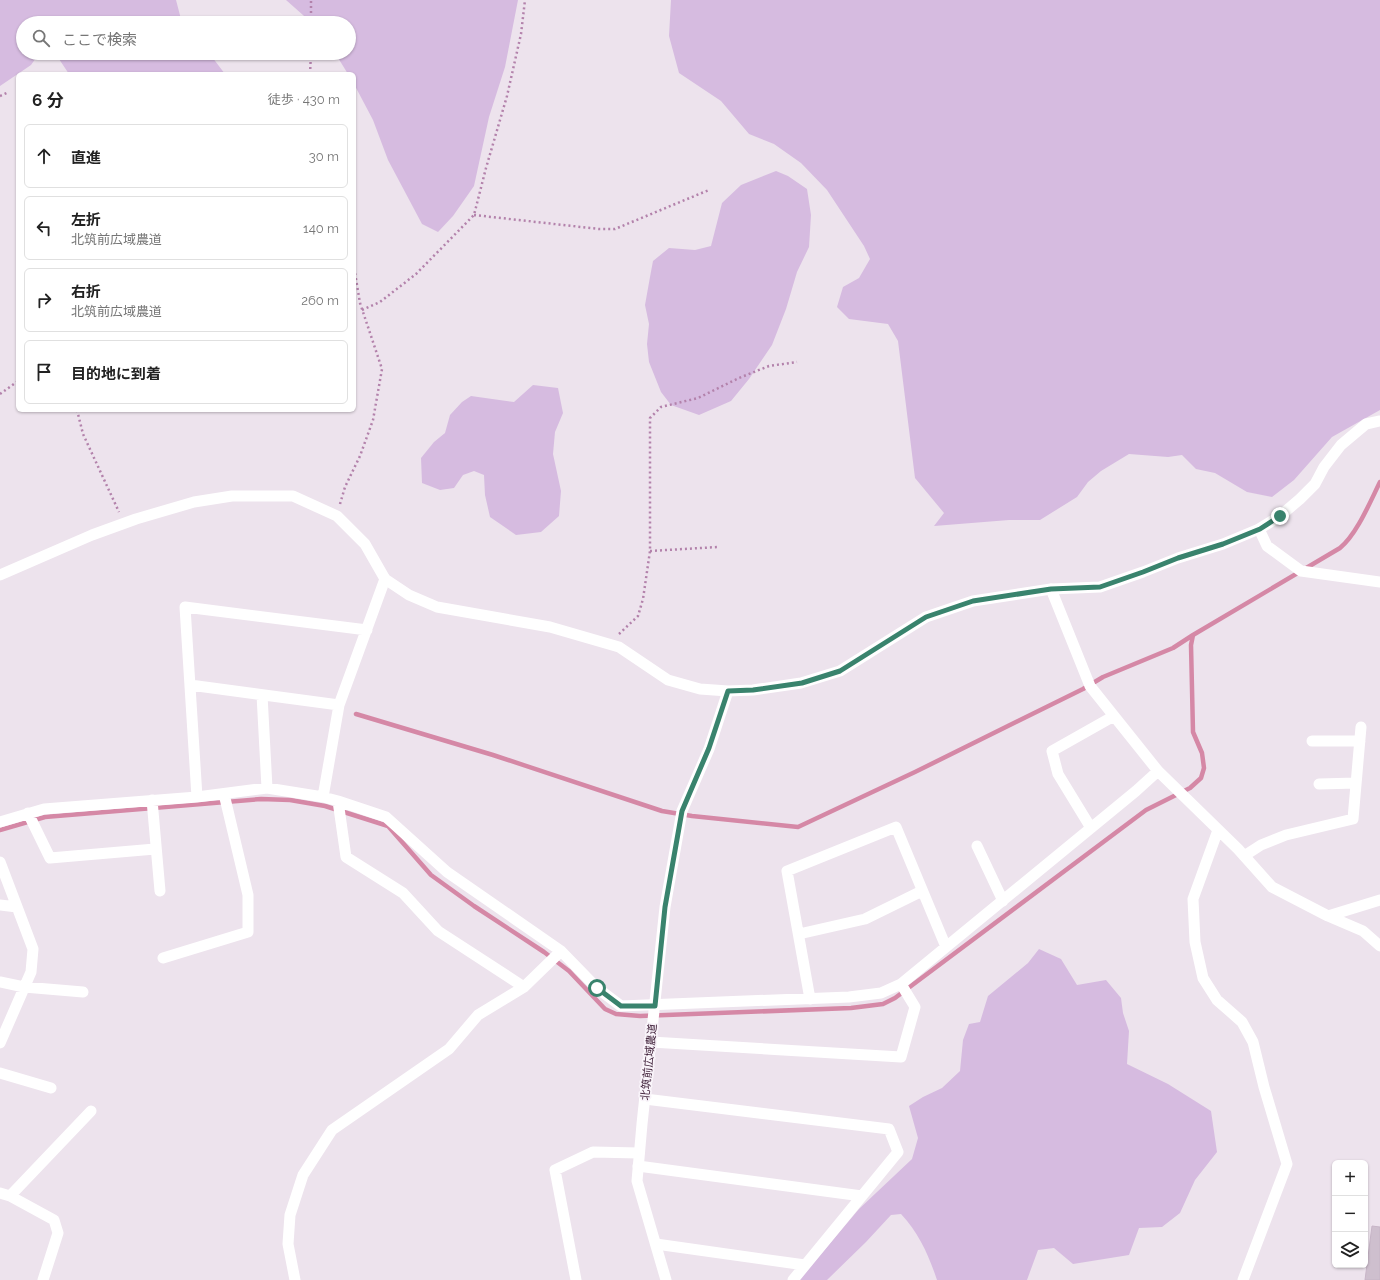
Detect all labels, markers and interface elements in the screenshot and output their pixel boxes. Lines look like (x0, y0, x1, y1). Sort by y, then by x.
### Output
search box (16, 16, 356, 60)
icon: search (30, 27, 52, 49)
text: ここで検索 (62, 31, 137, 49)
text: 6 分 (32, 90, 63, 110)
text: 徒歩 · 430 m (268, 92, 340, 107)
icon: ahead (33, 145, 55, 167)
text: 直進 (71, 149, 101, 167)
text: 30 m (309, 149, 339, 164)
text: 左折 (71, 211, 101, 229)
icon: left (33, 217, 55, 239)
text: 140 m (303, 221, 339, 236)
text: 北筑前広域農道 (71, 232, 162, 247)
text: 右折 (71, 283, 101, 301)
icon: right (33, 289, 55, 311)
text: 260 m (301, 293, 339, 308)
text: 北筑前広域農道 (71, 304, 162, 319)
icon: arrive (33, 361, 55, 383)
text: 目的地に到着 (71, 365, 161, 383)
route end (1271, 507, 1289, 525)
route start (588, 979, 606, 997)
street label: 北筑前広域農道 (639, 1023, 659, 1101)
map controls (1332, 1160, 1368, 1268)
button: + (1332, 1160, 1368, 1196)
button: − (1332, 1196, 1368, 1232)
button: layers (1332, 1232, 1368, 1268)

